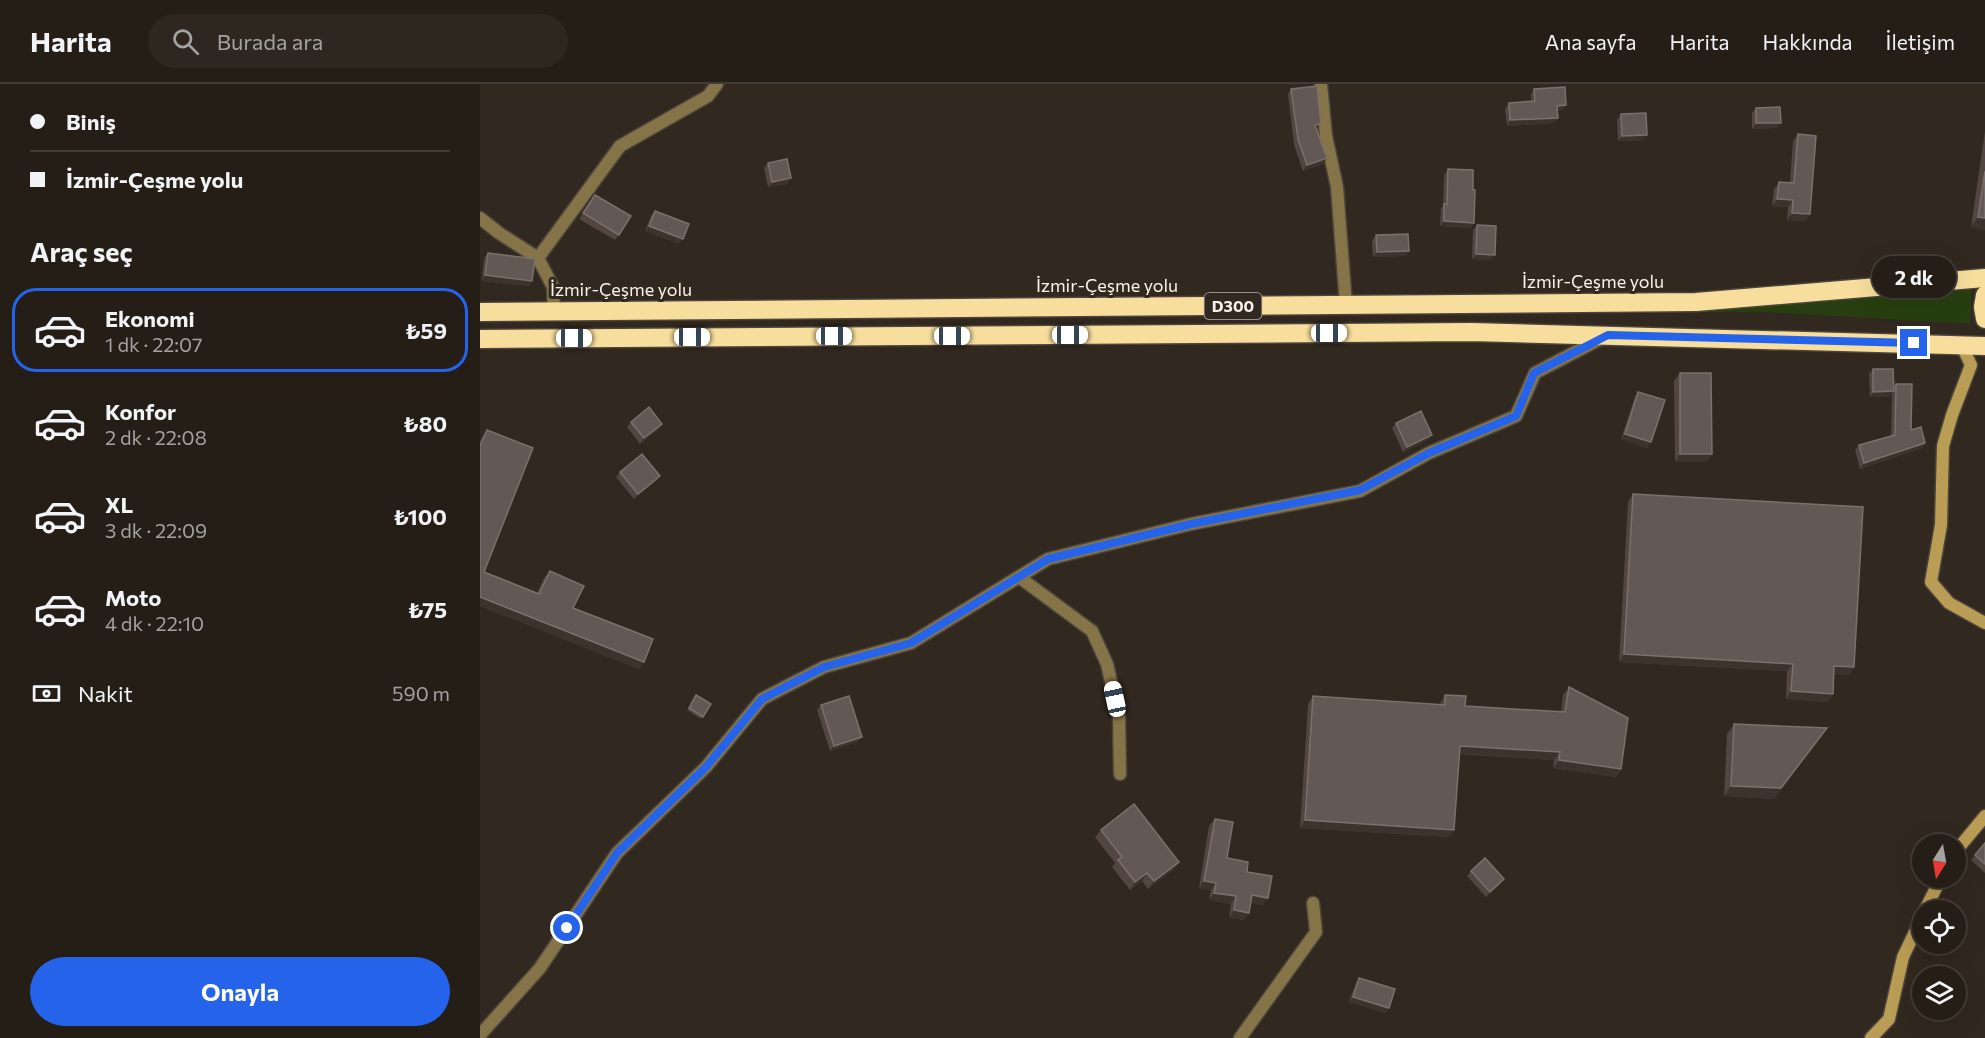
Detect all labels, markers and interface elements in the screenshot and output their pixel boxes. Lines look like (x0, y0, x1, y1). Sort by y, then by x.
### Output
search box (148, 14, 568, 68)
text: Harita (30, 24, 112, 58)
icon: search (169, 25, 202, 58)
text: Burada ara (217, 28, 323, 55)
text: Ana sayfa (1545, 29, 1636, 54)
text: Harita (1669, 29, 1730, 54)
text: Hakkında (1763, 29, 1853, 54)
text: İletişim (1886, 29, 1955, 54)
text: Biniş (66, 108, 116, 135)
text: İzmir-Çeşme yolu (66, 166, 243, 193)
text: Araç seç (30, 235, 133, 268)
callout: 2 dk (1872, 256, 1956, 298)
text: 2 dk (1895, 265, 1933, 289)
street label: İzmir-Çeşme yolu (1522, 270, 1664, 292)
street label: İzmir-Çeşme yolu (1036, 274, 1178, 296)
street label: İzmir-Çeşme yolu (550, 278, 692, 300)
road number: D300 (1204, 293, 1262, 319)
icon: car (33, 303, 87, 357)
text: Ekonomi (105, 305, 195, 332)
text: ₺59 (405, 317, 447, 344)
car (1311, 324, 1347, 342)
car (1052, 326, 1088, 344)
car (816, 327, 852, 345)
car (934, 327, 970, 345)
car (674, 328, 710, 346)
car (556, 329, 592, 347)
route end (1900, 329, 1927, 356)
text: 1 dk · 22:07 (105, 332, 203, 356)
icon: car (33, 396, 87, 450)
text: Konfor (105, 398, 176, 425)
text: ₺80 (403, 410, 447, 437)
text: 2 dk · 22:08 (105, 425, 207, 449)
icon: car (33, 489, 87, 543)
text: XL (105, 491, 133, 518)
text: ₺100 (393, 503, 447, 530)
text: 3 dk · 22:09 (105, 518, 207, 542)
icon: car (33, 582, 87, 636)
text: Moto (105, 584, 161, 611)
text: ₺75 (408, 596, 447, 623)
text: 4 dk · 22:10 (105, 611, 204, 635)
icon: cash (30, 677, 63, 710)
text: Nakit (78, 680, 133, 707)
car (1102, 680, 1128, 718)
text: 590 m (392, 681, 450, 705)
north arrow (1912, 834, 1966, 888)
map controls (1912, 834, 1966, 1020)
button: locate (1912, 900, 1966, 954)
route start (553, 914, 580, 941)
button: Onayla (30, 957, 450, 1026)
button: layers (1912, 966, 1966, 1020)

